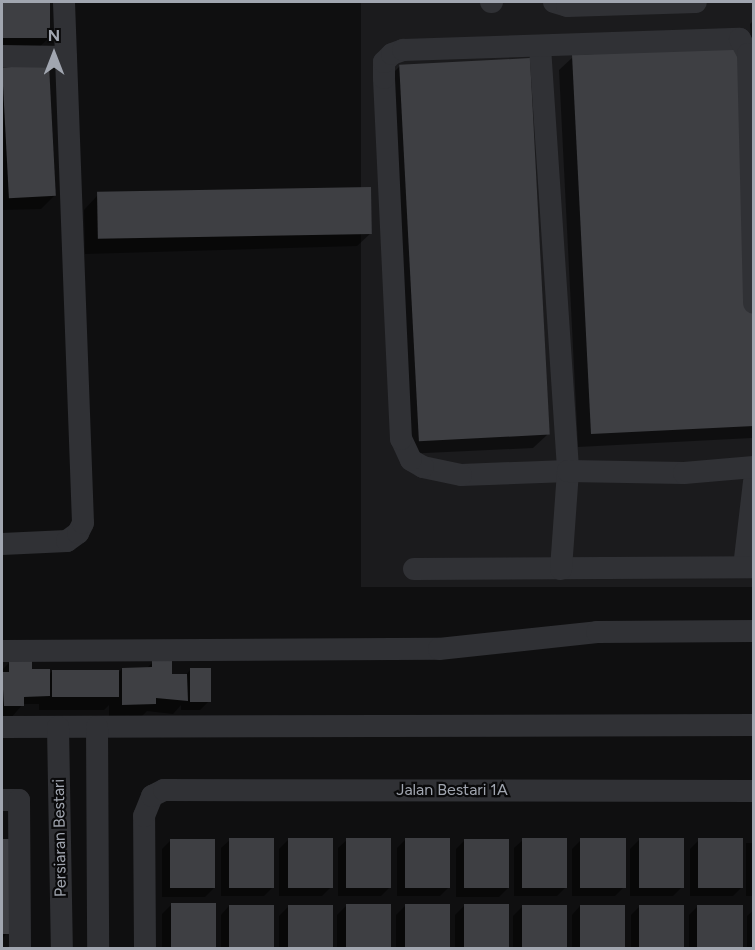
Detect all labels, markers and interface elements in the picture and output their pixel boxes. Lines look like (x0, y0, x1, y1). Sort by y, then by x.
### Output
north arrow (24, 24, 84, 84)
text: N (48, 26, 60, 45)
street label: Persiaran Bestari (49, 779, 71, 897)
street label: Jalan Bestari 1A (396, 780, 508, 800)

